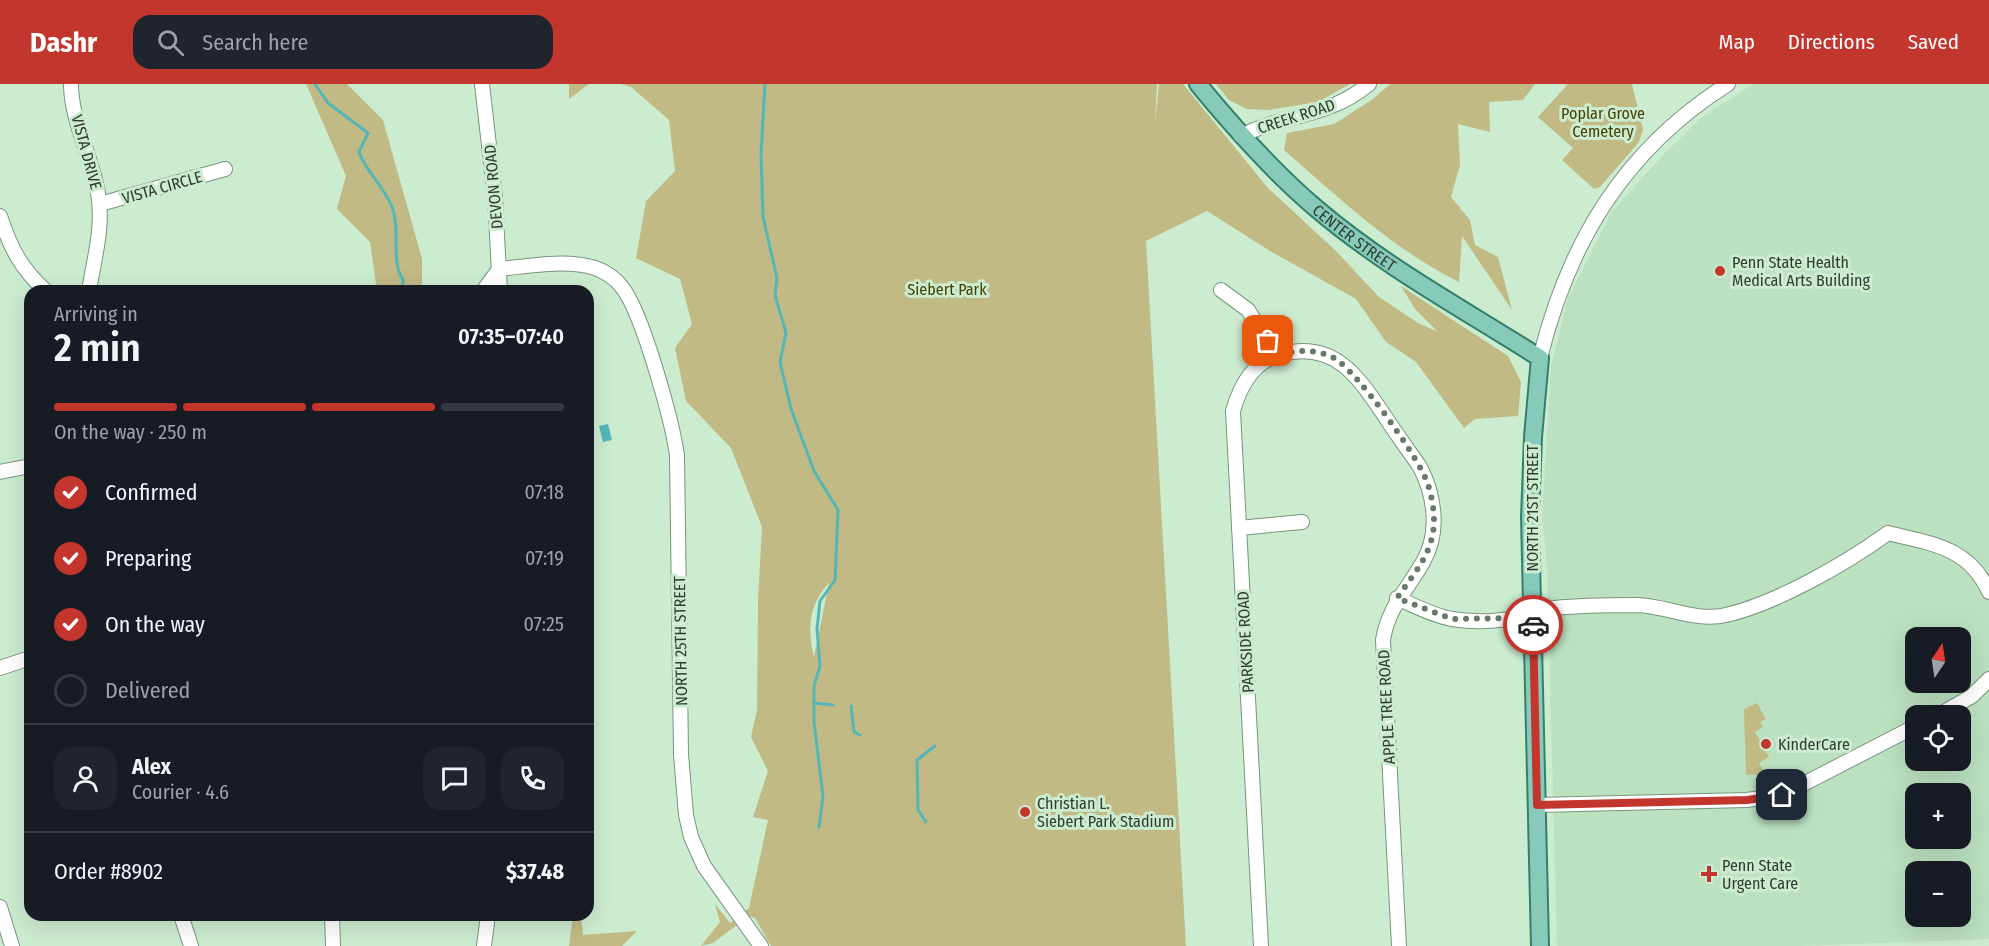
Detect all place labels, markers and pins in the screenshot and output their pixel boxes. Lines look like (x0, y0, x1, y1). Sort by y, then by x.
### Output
place label: Penn State Health Medical Arts Building (1732, 253, 1870, 290)
marker: Penn State Health Medical Arts Building (1713, 264, 1727, 278)
pin (1242, 315, 1293, 366)
place label: KinderCare (1778, 735, 1850, 754)
marker: KinderCare (1759, 737, 1773, 751)
pin (1756, 769, 1807, 820)
place label: Christian L. Siebert Park Stadium (1037, 794, 1174, 831)
marker: Christian L. Siebert Park Stadium (1018, 805, 1032, 819)
place label: Penn State Urgent Care (1722, 856, 1798, 893)
marker: Penn State Urgent Care (1700, 865, 1718, 883)

